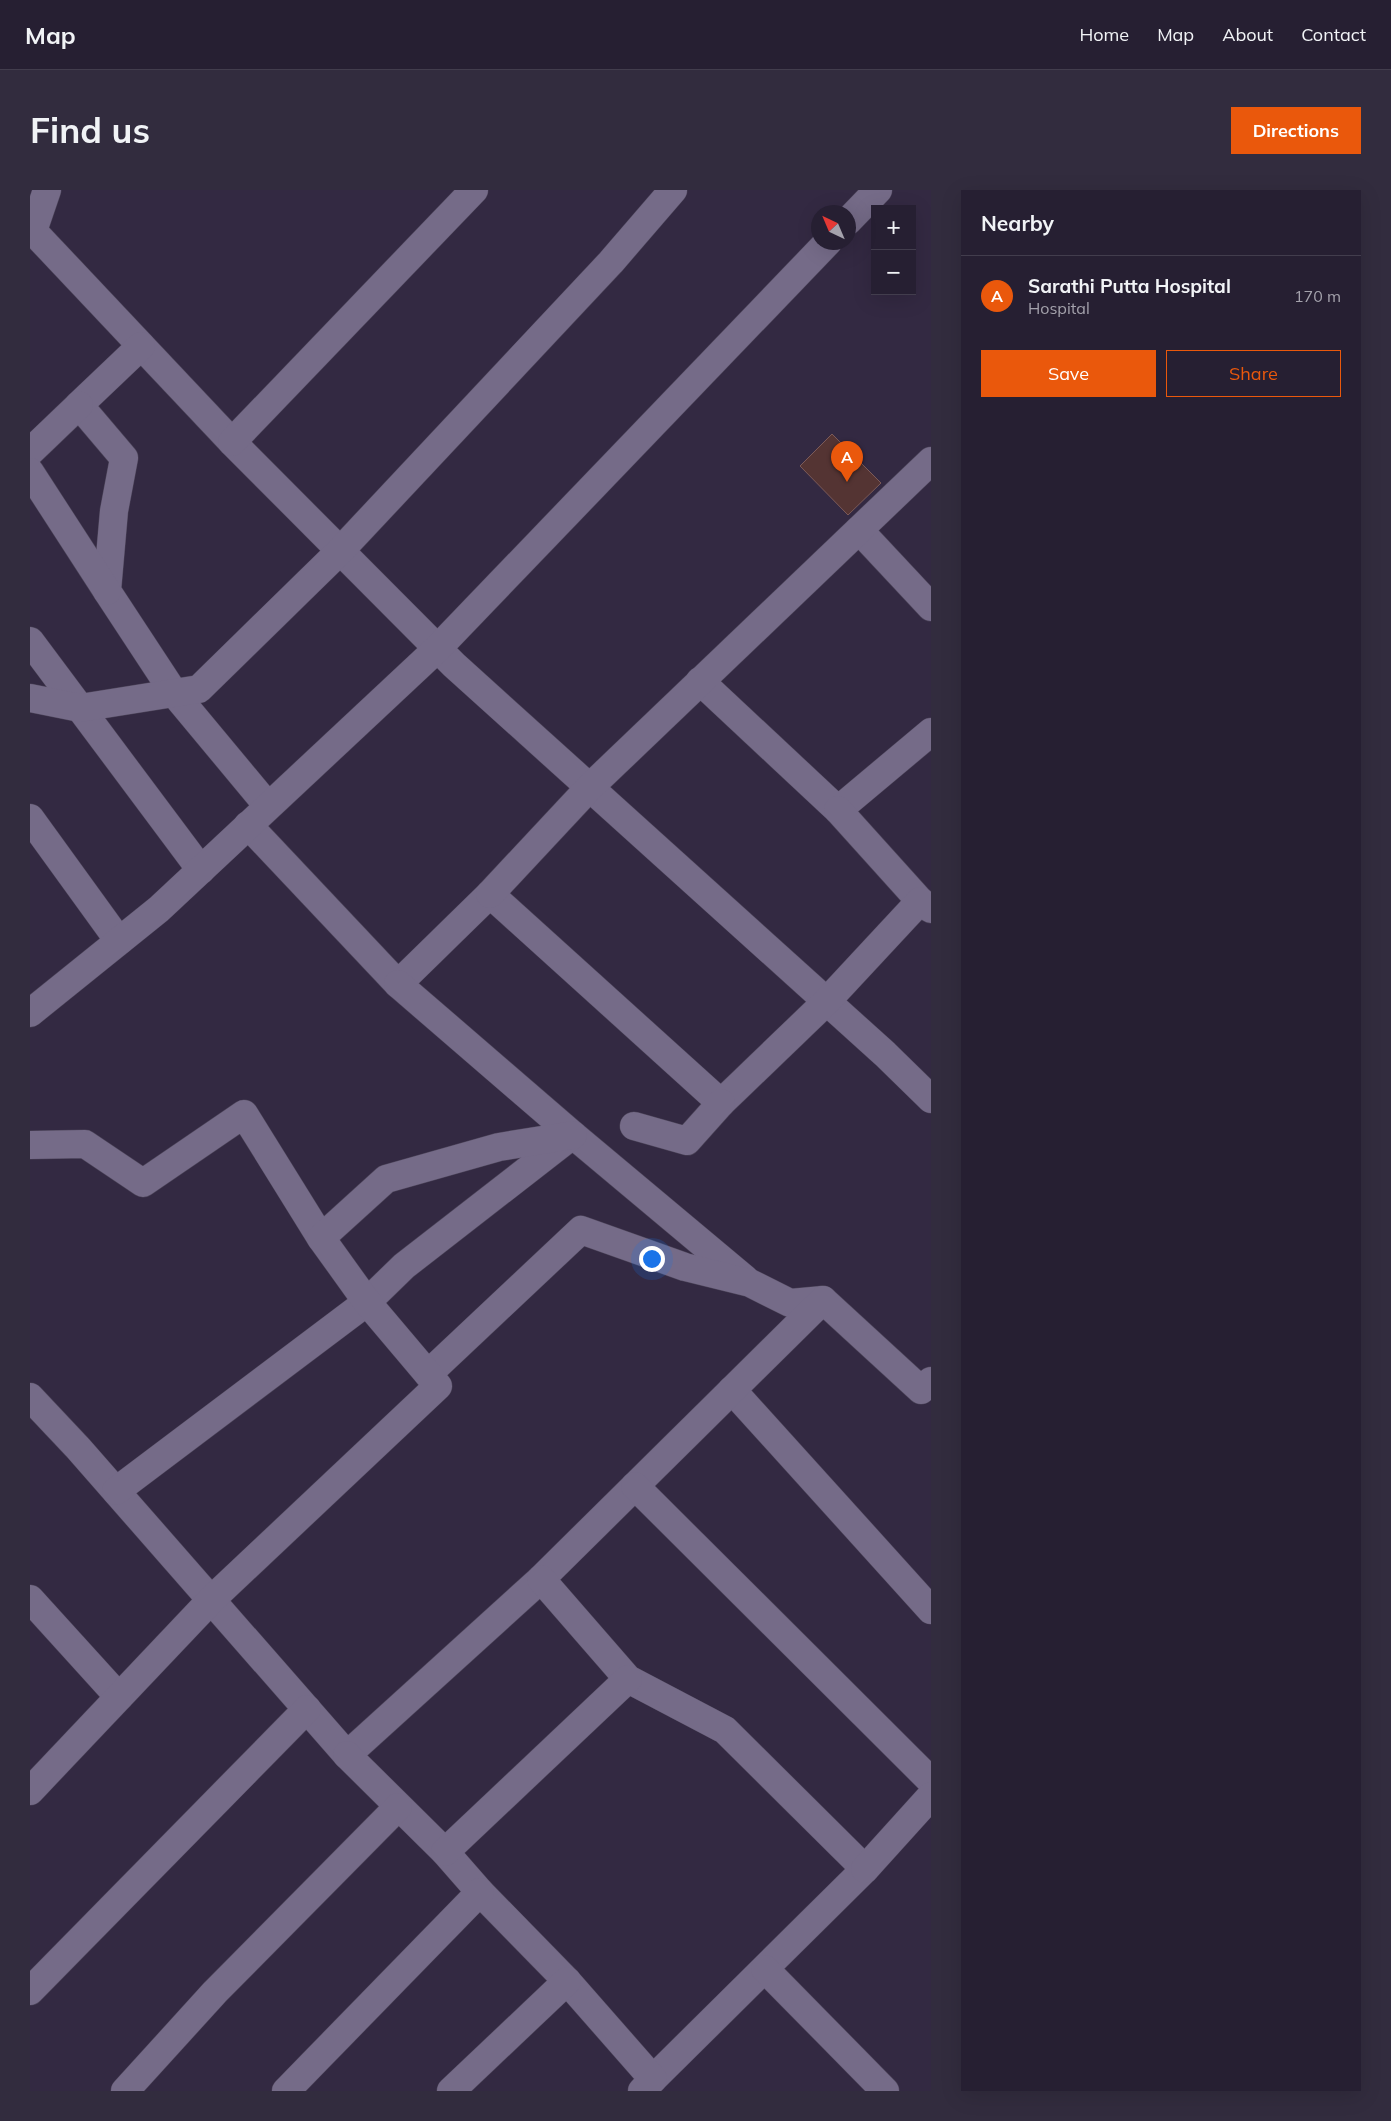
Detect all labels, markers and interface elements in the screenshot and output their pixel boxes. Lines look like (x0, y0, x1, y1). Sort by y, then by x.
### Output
text: Map (25, 20, 76, 50)
text: Home (1079, 23, 1129, 46)
text: Map (1157, 23, 1194, 46)
text: About (1222, 23, 1273, 46)
text: Contact (1301, 23, 1366, 46)
button: Directions (1231, 107, 1361, 154)
text: Find us (30, 108, 150, 152)
north arrow (811, 205, 856, 250)
map controls (871, 205, 916, 295)
button: + (871, 205, 916, 250)
text: Nearby (981, 210, 1054, 236)
button: − (871, 250, 916, 295)
text: Sarathi Putta Hospital (1028, 274, 1231, 298)
text: A (991, 286, 1003, 306)
text: 170 m (1294, 286, 1341, 306)
text: Hospital (1028, 298, 1090, 318)
button: Save (981, 350, 1156, 397)
button: Share (1166, 350, 1341, 397)
pin: A (831, 441, 863, 482)
your location (639, 1246, 665, 1272)

